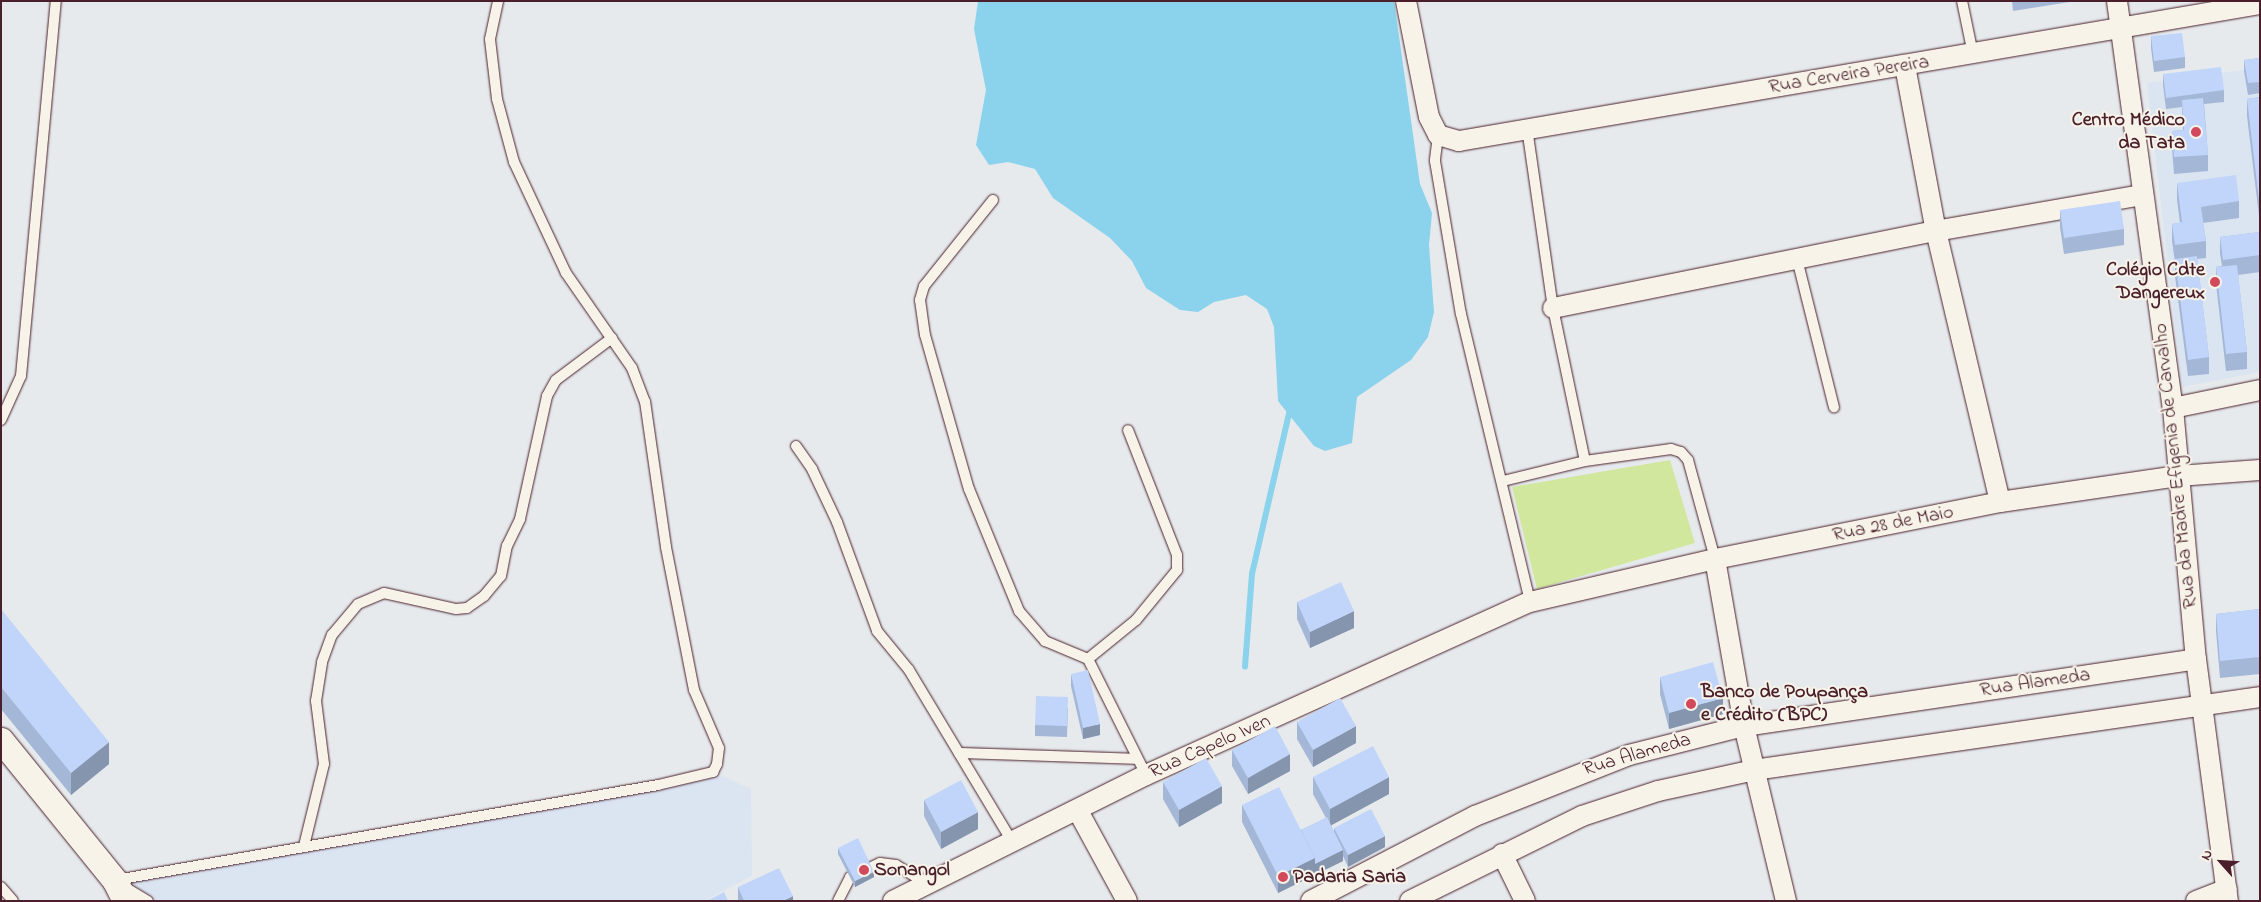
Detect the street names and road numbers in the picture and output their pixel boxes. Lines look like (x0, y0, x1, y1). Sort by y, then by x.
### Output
street label: Rua Cerveira Pereira (1767, 50, 1931, 100)
street label: Rua da Madre Efígenia de Carvalho (2149, 322, 2203, 610)
street label: Rua 28 de Maio (1830, 501, 1956, 547)
street label: Rua Alameda (1978, 663, 2092, 703)
street label: Rua Capelo Iven (1146, 710, 1274, 784)
street label: Rua Alameda (1580, 728, 1694, 782)

